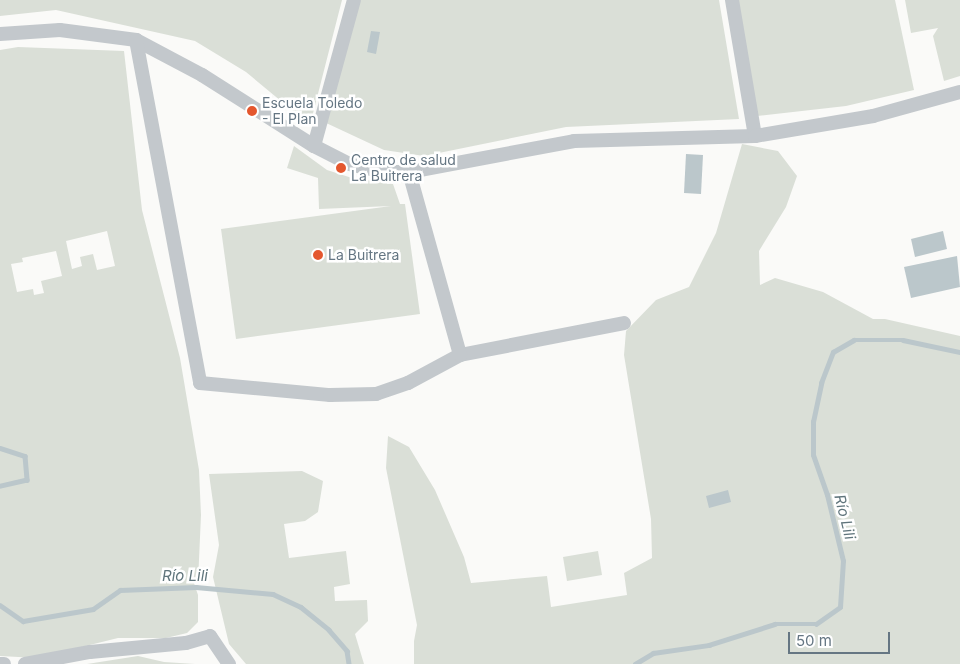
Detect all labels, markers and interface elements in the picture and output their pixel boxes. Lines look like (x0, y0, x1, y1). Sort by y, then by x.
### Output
place label: Escuela Toledo - El Plan (262, 95, 362, 128)
marker: Escuela Toledo - El Plan (246, 105, 258, 117)
place label: Centro de salud La Buitrera (351, 152, 456, 184)
marker: Centro de salud La Buitrera (335, 162, 347, 174)
place label: La Buitrera (328, 247, 399, 263)
marker: La Buitrera (312, 249, 324, 261)
water label: Río Lili (831, 493, 859, 541)
water label: Río Lili (162, 567, 208, 585)
scale bar (790, 622, 892, 654)
text: 50 m (796, 631, 832, 650)

